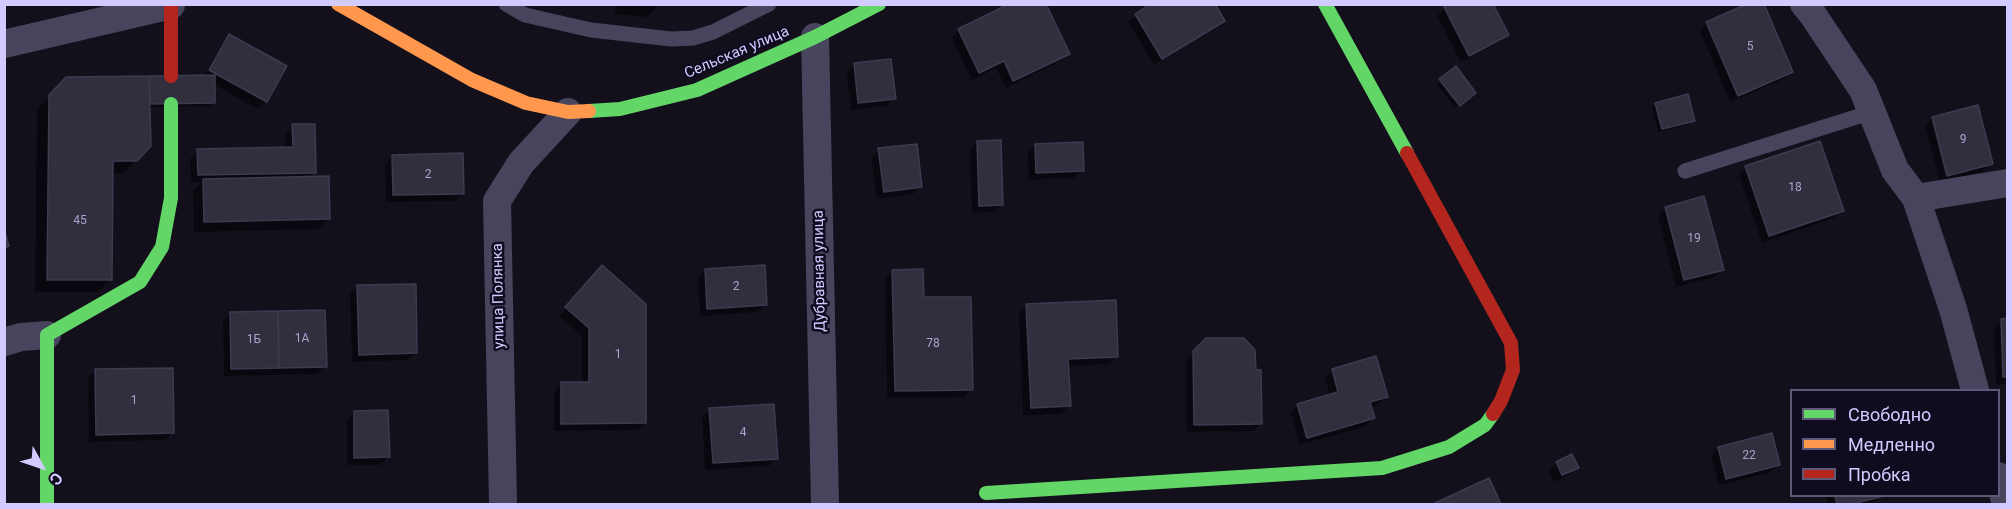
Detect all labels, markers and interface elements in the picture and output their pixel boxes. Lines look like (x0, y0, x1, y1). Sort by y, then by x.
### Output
street label: Сельская улица (682, 23, 792, 83)
house number: 5 (1747, 40, 1753, 54)
house number: 9 (1960, 133, 1966, 147)
house number: 2 (425, 168, 431, 182)
house number: 18 (1788, 181, 1802, 195)
street label: Дубравная улица (810, 210, 830, 332)
house number: 45 (73, 214, 87, 228)
house number: 19 (1687, 232, 1701, 246)
street label: улица Полянка (489, 243, 509, 349)
house number: 2 (733, 280, 739, 294)
house number: 1А (295, 332, 309, 346)
house number: 1Б (247, 333, 261, 347)
house number: 78 (926, 337, 940, 351)
house number: 1 (615, 348, 621, 362)
legend (1790, 389, 2000, 497)
house number: 1 (131, 394, 137, 408)
text: Свободно (1848, 404, 1931, 425)
house number: 4 (740, 426, 746, 440)
text: Медленно (1848, 434, 1935, 455)
north arrow (12, 437, 72, 497)
house number: 22 (1742, 449, 1756, 463)
text: Пробка (1848, 464, 1911, 485)
text: С (46, 469, 67, 489)

